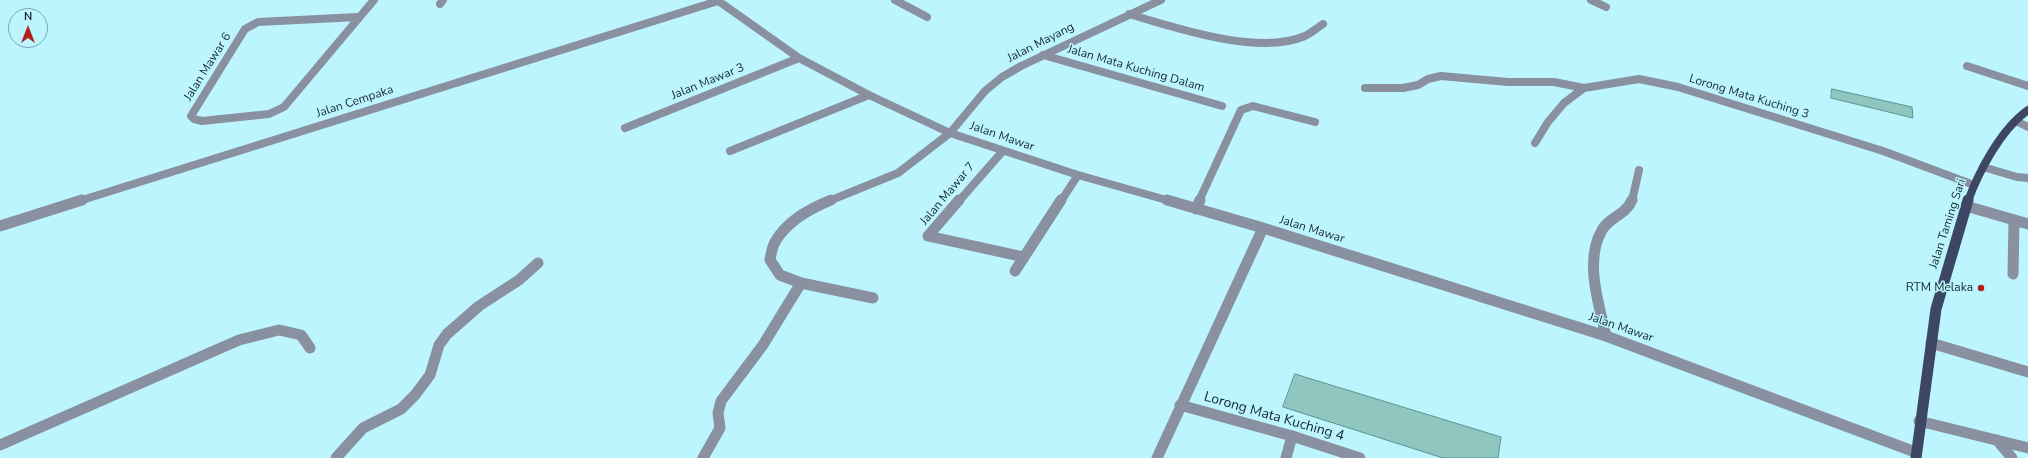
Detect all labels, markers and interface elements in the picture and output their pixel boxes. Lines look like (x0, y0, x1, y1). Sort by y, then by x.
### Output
north arrow (8, 8, 48, 48)
text: N (24, 9, 32, 24)
street label: Jalan Mayang (1005, 20, 1077, 66)
street label: Jalan Mawar 6 (181, 30, 235, 104)
street label: Jalan Mata Kuching Dalam (1066, 43, 1206, 95)
street label: Jalan Mawar 3 (669, 61, 747, 103)
street label: Lorong Mata Kuching 3 (1687, 72, 1811, 122)
street label: Jalan Cempaka (315, 83, 395, 121)
street label: Jalan Mawar (968, 119, 1036, 155)
street label: Jalan Mawar 7 (918, 160, 978, 228)
street label: Jalan Taming Sari (1927, 177, 1969, 271)
street label: Jalan Mawar (1278, 213, 1346, 247)
place label: RTM Melaka (1906, 281, 1973, 295)
marker: RTM Melaka (1976, 283, 1986, 293)
street label: Jalan Mawar (1587, 310, 1655, 346)
street label: Lorong Mata Kuching 4 (1202, 389, 1346, 445)

